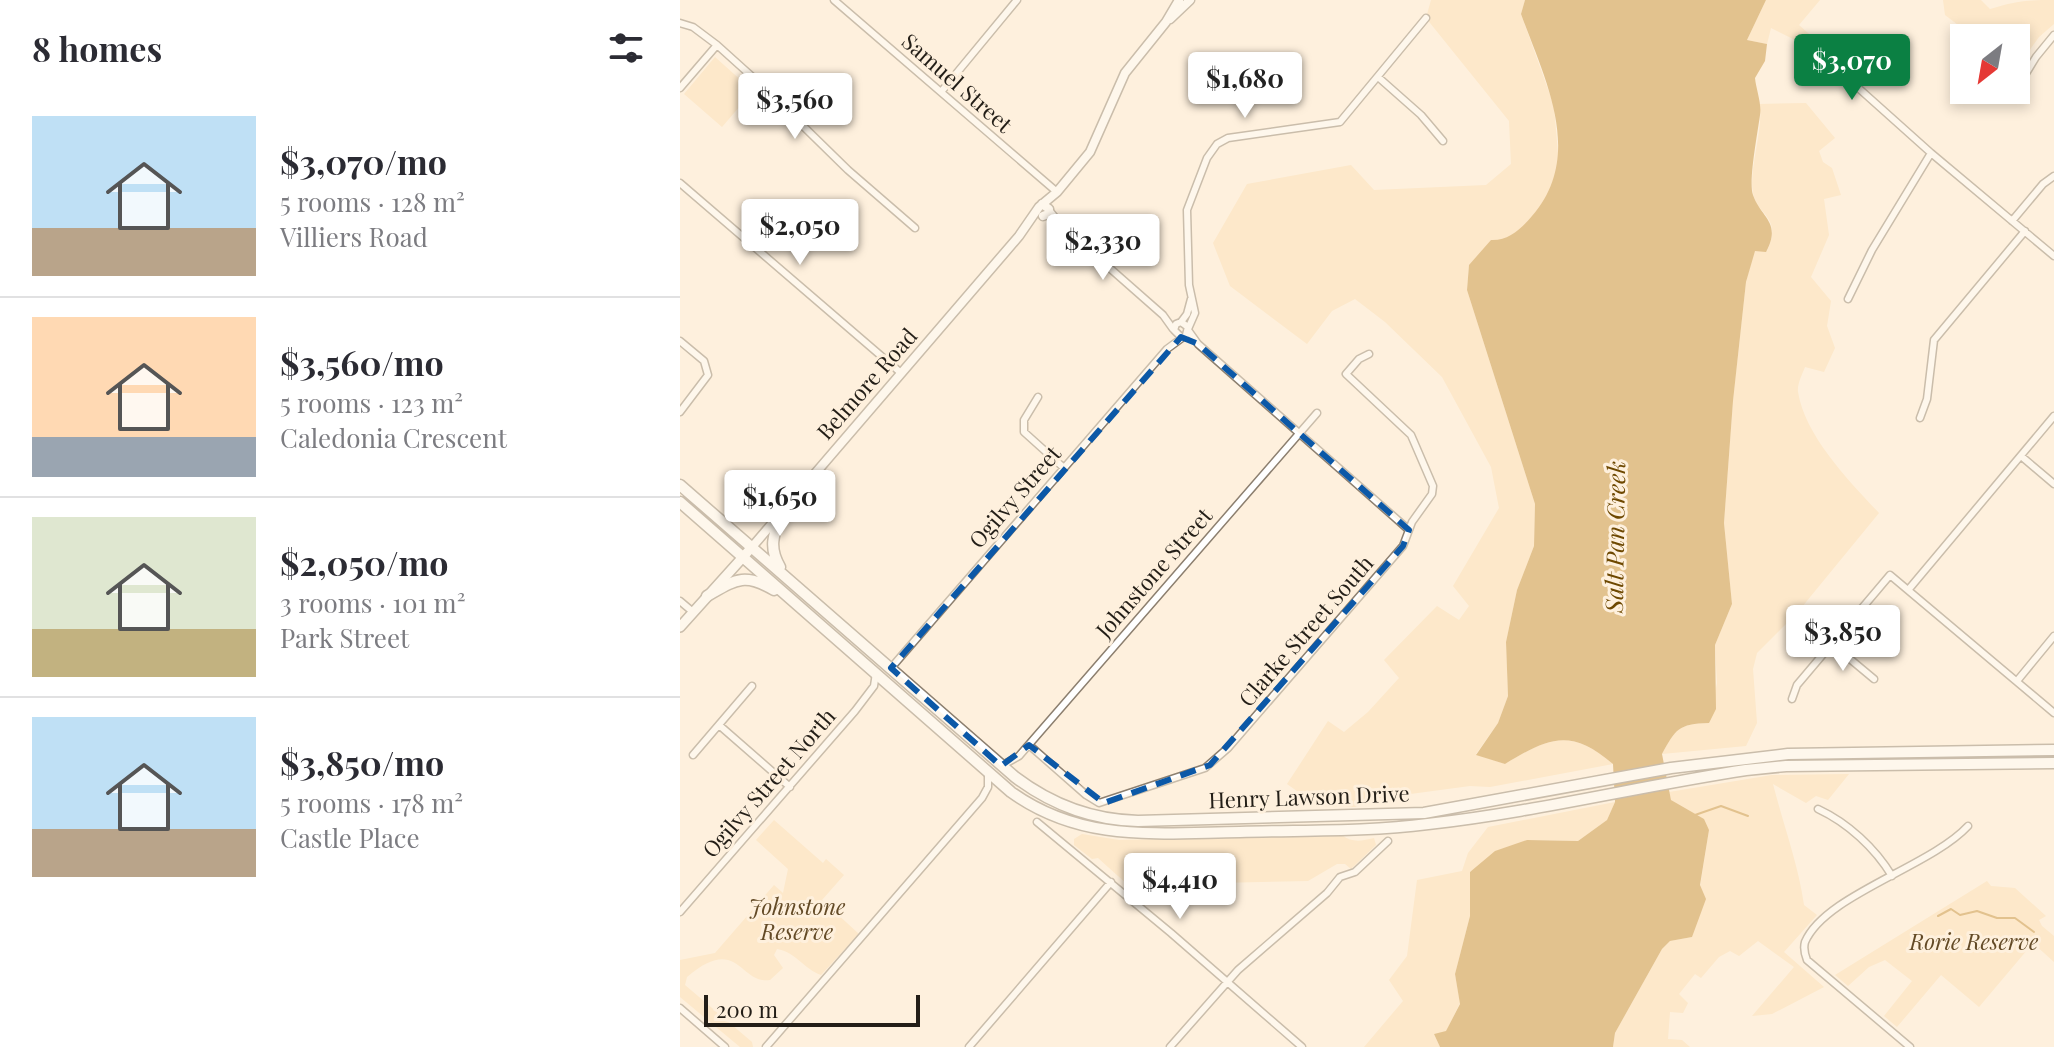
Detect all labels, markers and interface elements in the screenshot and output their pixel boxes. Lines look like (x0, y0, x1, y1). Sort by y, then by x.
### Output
north arrow (1950, 24, 2030, 104)
map controls (1950, 24, 2030, 104)
text: 8 homes (32, 25, 162, 71)
icon: filters (604, 26, 648, 70)
street label: Samuel Street (896, 26, 1020, 139)
pin: $3,070 (1787, 34, 1917, 102)
text: $3,070 (1812, 42, 1892, 77)
pin: $1,680 (1180, 52, 1310, 120)
text: $1,680 (1206, 60, 1284, 95)
pin: $3,560 (730, 73, 860, 141)
text: $3,560 (756, 81, 834, 116)
text: $3,070/mo (280, 138, 447, 184)
icon: home (96, 148, 192, 244)
text: 5 rooms · 128 m² (280, 184, 465, 219)
pin: $2,050 (735, 199, 865, 267)
text: $2,050 (759, 207, 841, 242)
pin: $2,330 (1038, 214, 1168, 282)
text: Villiers Road (280, 219, 428, 254)
text: $2,330 (1065, 222, 1141, 257)
street label: Belmore Road (809, 321, 923, 446)
text: $3,560/mo (280, 339, 444, 385)
icon: home (96, 349, 192, 445)
text: 5 rooms · 123 m² (280, 385, 463, 420)
text: Caledonia Crescent (280, 420, 507, 455)
street label: Ogilvy Street (961, 438, 1068, 554)
water label: Salt Pan Creek (1597, 461, 1631, 614)
pin: $1,650 (715, 470, 845, 538)
text: $1,650 (742, 478, 818, 513)
street label: Johnstone Street (1088, 500, 1219, 645)
text: $2,050/mo (280, 539, 448, 585)
street label: Clarke Street South (1231, 548, 1379, 712)
icon: home (96, 549, 192, 645)
text: 3 rooms · 101 m² (280, 585, 465, 620)
pin: $3,850 (1778, 605, 1908, 673)
text: $3,850 (1804, 613, 1882, 648)
text: Park Street (280, 620, 409, 655)
street label: Ogilvy Street North (695, 701, 842, 864)
text: $3,850/mo (280, 739, 444, 785)
icon: home (96, 749, 192, 845)
street label: Henry Lawson Drive (1208, 777, 1410, 815)
text: 5 rooms · 178 m² (280, 785, 463, 820)
text: Castle Place (280, 820, 420, 855)
pin: $4,410 (1115, 853, 1245, 921)
text: $4,410 (1142, 861, 1218, 896)
park label: Johnstone Reserve (749, 891, 846, 946)
park label: Rorie Reserve (1909, 926, 2039, 956)
scale bar (704, 991, 920, 1027)
text: 200 m (716, 994, 778, 1024)

